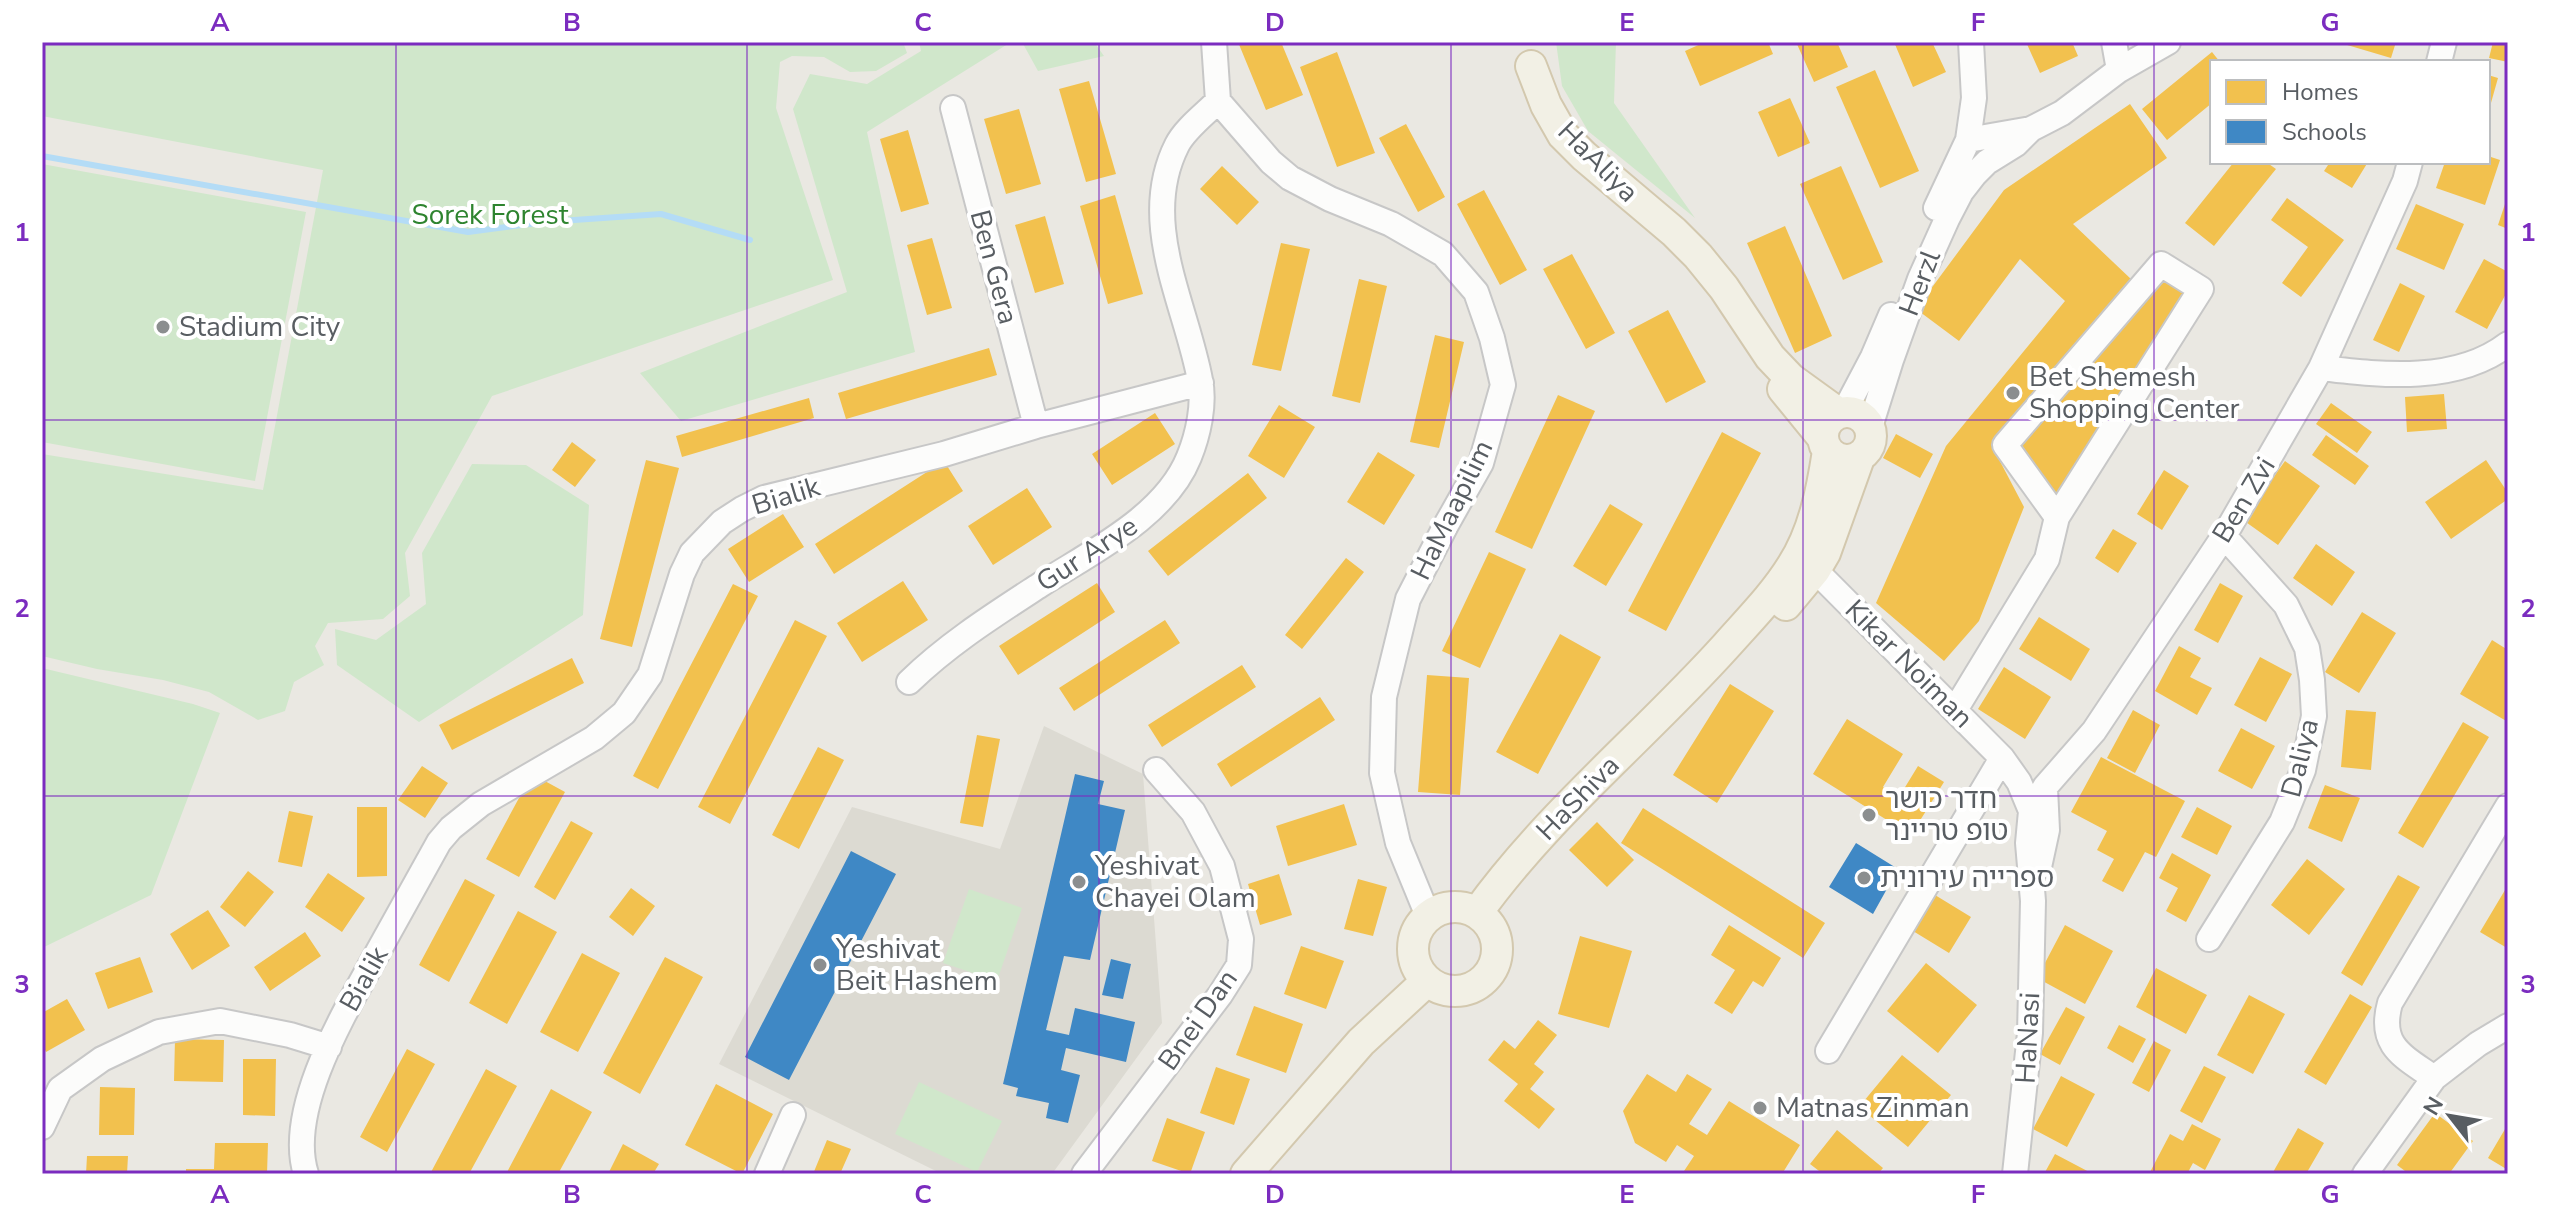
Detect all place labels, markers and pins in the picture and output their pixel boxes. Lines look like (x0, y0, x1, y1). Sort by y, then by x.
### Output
place label: Stadium City (179, 308, 341, 346)
marker: Stadium City (154, 318, 172, 336)
place label: Bet Shemesh Shopping Center (2029, 358, 2240, 428)
marker: Bet Shemesh Shopping Center (2004, 384, 2022, 402)
place label: חדר כושר טופ טריינר (1885, 780, 2008, 850)
marker: חדר כושר טופ טריינר (1860, 806, 1878, 824)
place label: Yeshivat Chayei Olam (1094, 847, 1256, 917)
place label: ספרייה עירונית (1880, 859, 2054, 897)
marker: ספרייה עירונית (1855, 869, 1873, 887)
marker: Yeshivat Chayei Olam (1070, 873, 1088, 891)
place label: Yeshivat Beit Hashem (835, 930, 998, 1000)
marker: Yeshivat Beit Hashem (811, 956, 829, 974)
place label: Matnas Zinman (1776, 1089, 1970, 1127)
marker: Matnas Zinman (1751, 1099, 1769, 1117)

